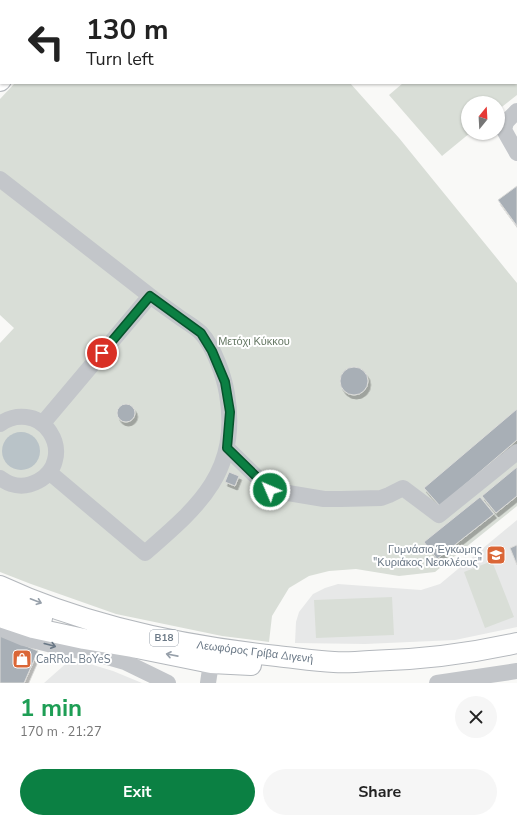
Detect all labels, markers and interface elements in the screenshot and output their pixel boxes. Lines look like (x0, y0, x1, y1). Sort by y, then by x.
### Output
text: 130 m (86, 11, 169, 49)
icon: left (20, 16, 72, 68)
text: Turn left (86, 47, 154, 71)
north arrow (461, 96, 505, 140)
map controls (461, 96, 505, 140)
park label: Μετόχι Κύκκου (218, 334, 290, 349)
pin (85, 336, 119, 370)
icon: arrive (91, 342, 113, 364)
position arrow (249, 469, 291, 511)
place label: Γυμνάσιο Έγκωμης "Κυριάκος Νεοκλέους" (373, 542, 482, 570)
school or university icon: Γυμνάσιο Έγκωμης "Κυριάκος Νεοκλέους" (485, 544, 507, 566)
one-way arrow (30, 597, 42, 605)
road number: B18 (150, 630, 178, 646)
street label: Λεωφόρος Γρίβα Διγενή (196, 637, 314, 667)
one-way arrow (44, 642, 57, 649)
shop icon: CaRRoL BoYeS (11, 648, 33, 670)
one-way arrow (166, 651, 179, 659)
place label: CaRRoL BoYeS (36, 652, 111, 667)
text: 1 min (20, 692, 82, 724)
button: close (455, 696, 497, 738)
text: 170 m · 21:27 (20, 723, 102, 741)
button: Exit (20, 769, 255, 815)
button: Share (263, 769, 497, 815)

